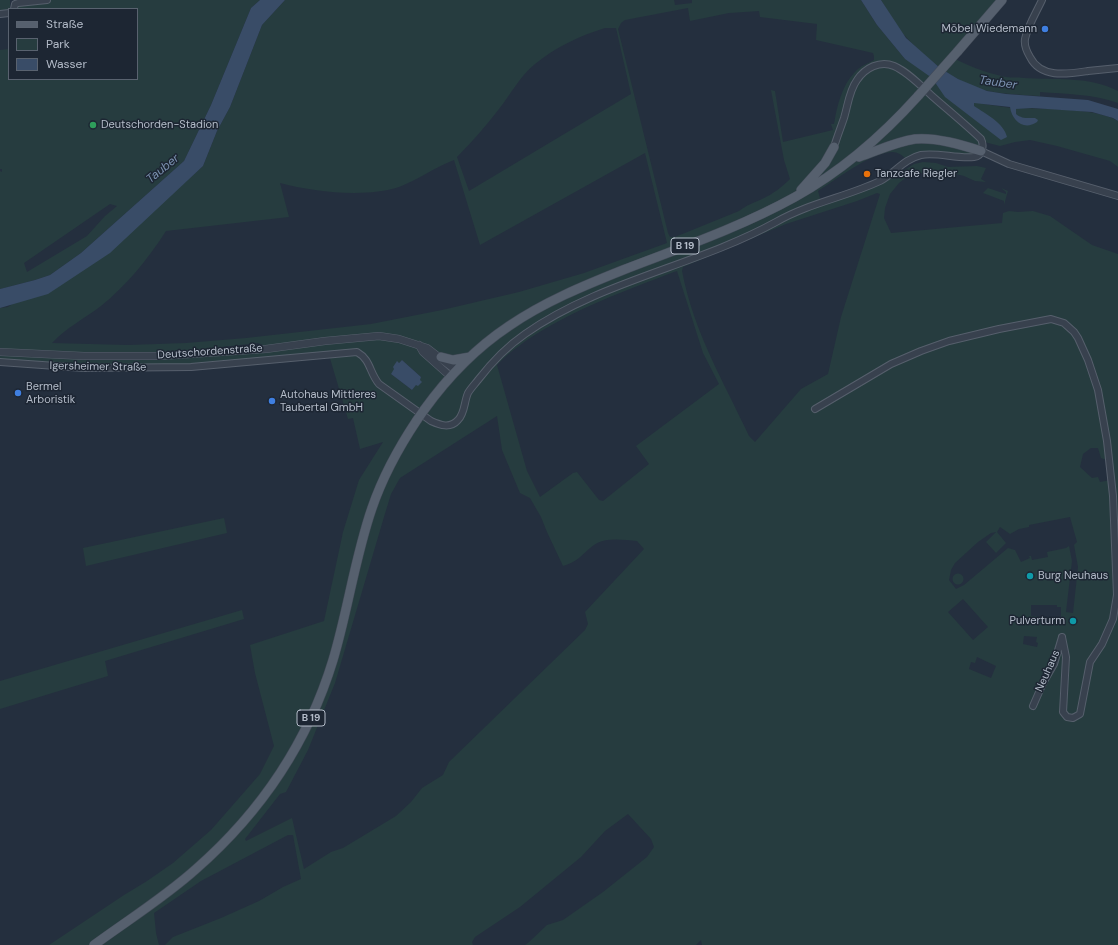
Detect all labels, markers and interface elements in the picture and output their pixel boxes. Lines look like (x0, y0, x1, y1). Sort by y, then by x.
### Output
legend (8, 8, 138, 80)
text: Straße (46, 16, 83, 32)
place label: Möbel Wiedemann (942, 22, 1037, 36)
marker: Möbel Wiedemann (1040, 24, 1050, 34)
text: Park (46, 36, 70, 52)
text: Wasser (46, 56, 87, 72)
water label: Tauber (978, 73, 1018, 93)
place label: Deutschorden-Stadion (101, 118, 218, 132)
marker: Deutschorden-Stadion (88, 120, 98, 130)
water label: Tauber (144, 151, 182, 187)
place label: Tanzcafe Riegler (875, 167, 957, 181)
marker: Tanzcafe Riegler (862, 169, 872, 179)
road number: B 19 (671, 238, 699, 254)
street label: Deutschordenstraße (157, 342, 263, 362)
street label: Igersheimer Straße (50, 360, 146, 374)
place label: Bermel Arboristik (26, 380, 75, 406)
marker: Bermel Arboristik (13, 388, 23, 398)
place label: Autohaus Mittleres Taubertal GmbH (280, 388, 376, 414)
marker: Autohaus Mittleres Taubertal GmbH (267, 396, 277, 406)
place label: Burg Neuhaus (1038, 569, 1108, 583)
marker: Burg Neuhaus (1025, 571, 1035, 581)
place label: Pulverturm (1010, 614, 1065, 628)
marker: Pulverturm (1068, 616, 1078, 626)
street label: Neuhaus (1033, 648, 1063, 694)
road number: B 19 (297, 710, 325, 726)

